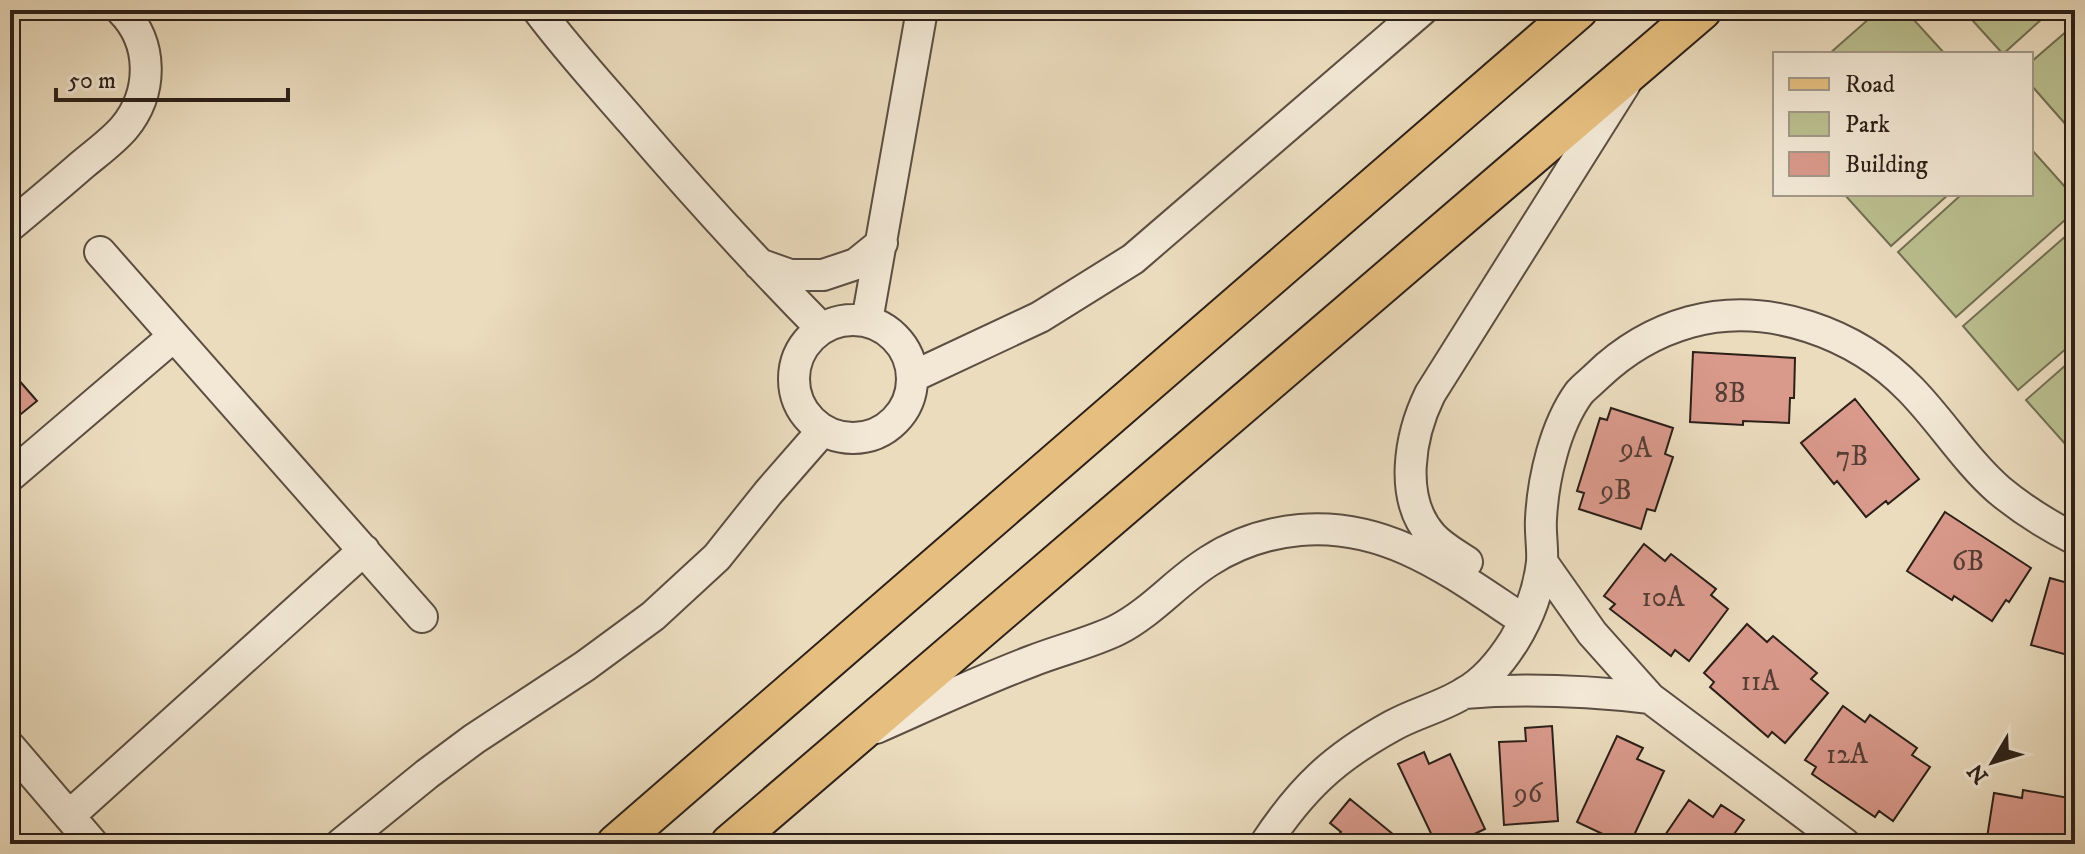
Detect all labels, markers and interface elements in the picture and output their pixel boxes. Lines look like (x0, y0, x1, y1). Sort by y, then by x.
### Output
scale bar (56, 52, 288, 102)
legend (1773, 52, 2033, 196)
text: 50 m (68, 66, 116, 96)
text: Road (1845, 70, 1895, 100)
text: Park (1845, 110, 1890, 140)
text: Building (1845, 150, 1928, 180)
house number: 8B (1714, 376, 1746, 411)
house number: 9A (1618, 431, 1653, 466)
house number: 7B (1836, 439, 1868, 474)
house number: 9B (1598, 473, 1632, 508)
house number: 6B (1952, 544, 1984, 579)
house number: 10A (1641, 580, 1686, 615)
house number: 11A (1741, 664, 1780, 699)
north arrow (1953, 722, 2033, 802)
house number: 12A (1826, 737, 1869, 772)
text: N (1962, 758, 1995, 789)
house number: 96 (1512, 776, 1544, 811)

